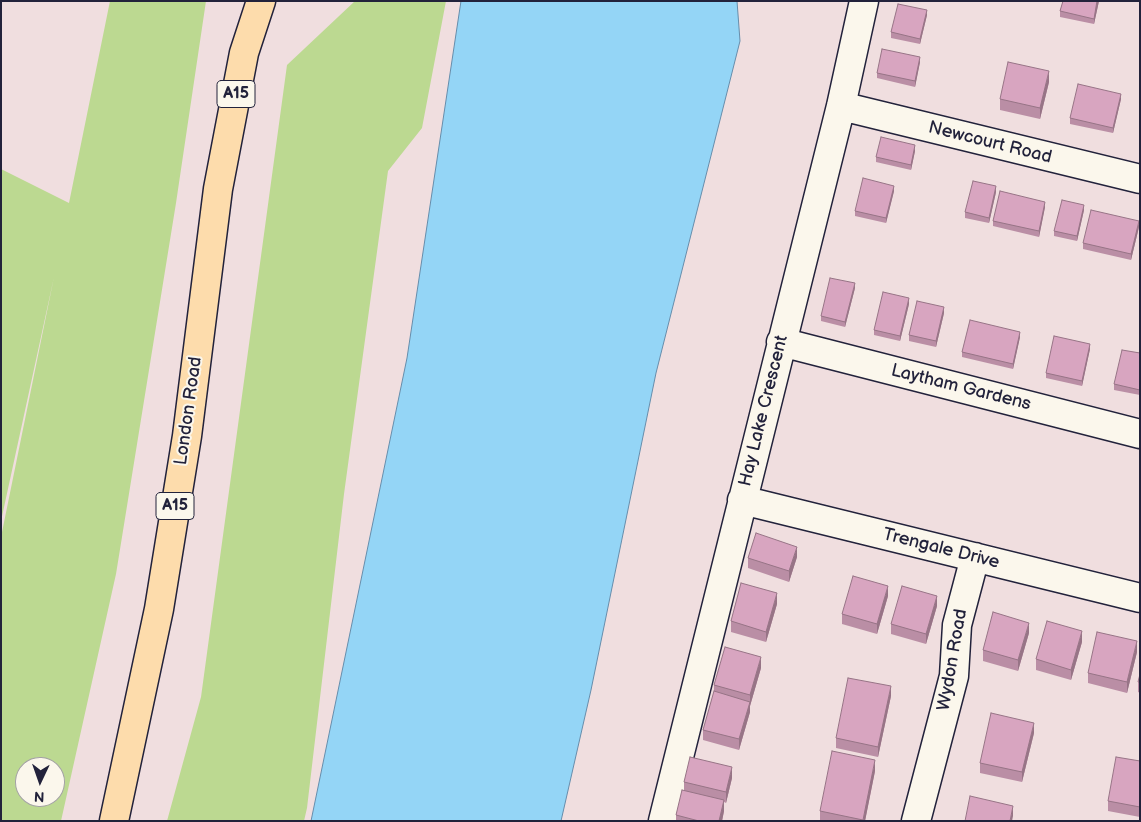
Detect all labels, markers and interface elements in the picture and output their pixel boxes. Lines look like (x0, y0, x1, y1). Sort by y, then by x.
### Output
road number: A15 (217, 80, 255, 108)
street label: Newcourt Road (926, 117, 1054, 169)
street label: Hay Lake Crescent (735, 333, 793, 489)
street label: London Road (171, 355, 207, 467)
street label: Laytham Gardens (889, 360, 1033, 416)
road number: A15 (156, 492, 194, 520)
street label: Trengale Drive (881, 524, 1001, 574)
street label: Wydon Road (933, 607, 973, 713)
north arrow (15, 757, 65, 807)
text: N (34, 788, 45, 805)

